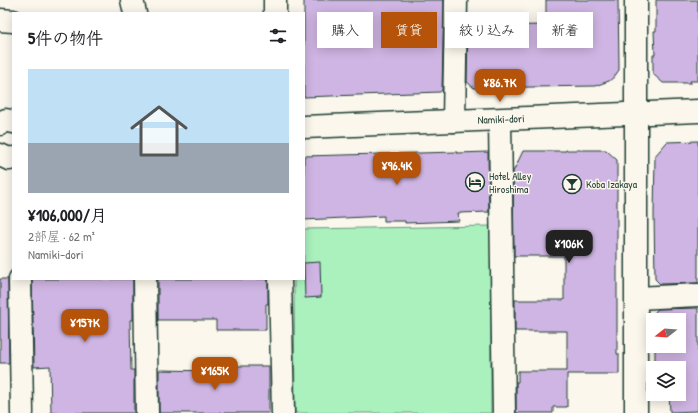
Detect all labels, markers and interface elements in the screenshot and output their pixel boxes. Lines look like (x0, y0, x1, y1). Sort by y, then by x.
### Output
chip: 購入 (317, 12, 373, 48)
chip: 賃貸 (381, 12, 437, 48)
chip: 絞り込み (445, 12, 529, 48)
chip: 新着 (537, 12, 593, 48)
icon: filters (267, 25, 289, 47)
text: 5件の物件 (28, 26, 103, 49)
pin: ¥86.7K (467, 69, 533, 103)
text: ¥86.7K (484, 73, 516, 91)
icon: home (123, 95, 195, 167)
street label: Namiki-dori (477, 111, 525, 127)
pin: ¥96.4K (364, 152, 430, 186)
text: ¥96.4K (382, 156, 412, 174)
place label: Hotel Alley Hiroshima (489, 169, 532, 196)
hotel icon: Hotel Alley Hiroshima (464, 171, 486, 193)
bar icon: Koba Izakaya (561, 173, 583, 195)
place label: Koba Izakaya (586, 177, 638, 191)
text: ¥106,000/月 (28, 203, 107, 226)
text: 2部屋 · 62 m² (28, 227, 95, 245)
pin: ¥106K (541, 230, 597, 264)
text: ¥106K (555, 234, 583, 252)
text: Namiki-dori (28, 245, 84, 263)
pin: ¥157K (57, 309, 113, 343)
text: ¥157K (70, 313, 100, 331)
north arrow (646, 313, 686, 353)
map controls (646, 313, 686, 401)
pin: ¥165K (187, 357, 243, 391)
text: ¥165K (201, 361, 229, 379)
button: layers (646, 361, 686, 401)

